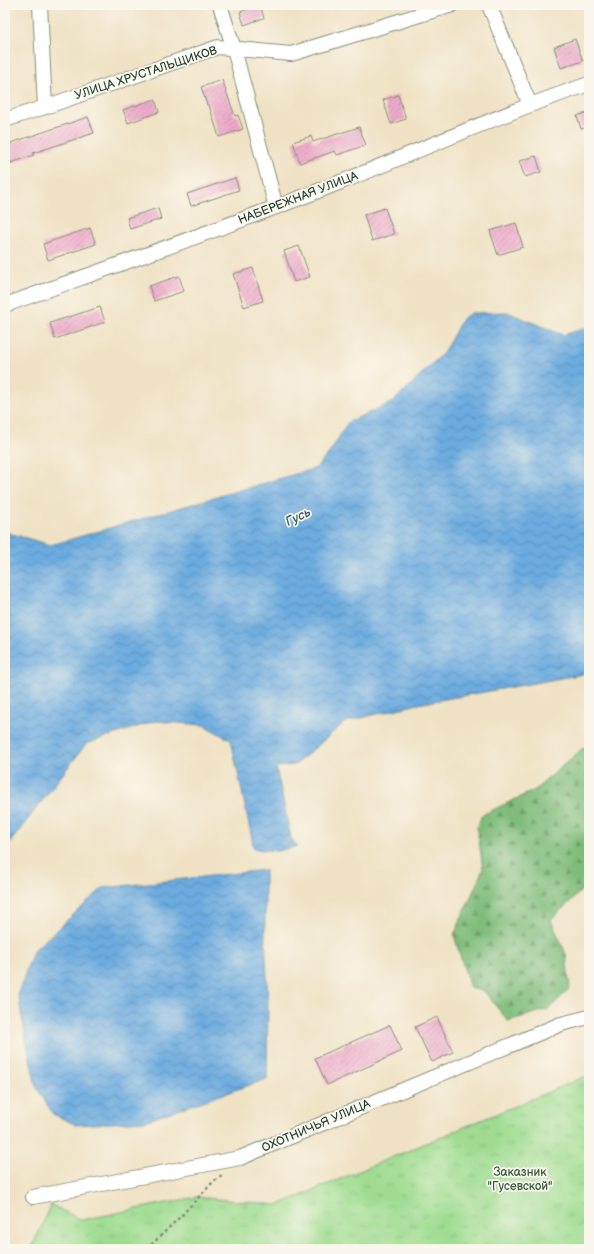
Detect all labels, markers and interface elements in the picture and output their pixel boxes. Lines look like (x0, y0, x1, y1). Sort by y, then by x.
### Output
street label: УЛИЦА ХРУСТАЛЬЩИКОВ (73, 43, 219, 103)
street label: НАБЕРЕЖНАЯ УЛИЦА (236, 168, 361, 228)
water label: Гусь (283, 504, 314, 530)
street label: ОХОТНИЧЬЯ УЛИЦА (259, 1096, 373, 1156)
park label: Заказник "Гусевской" (487, 1165, 553, 1194)

